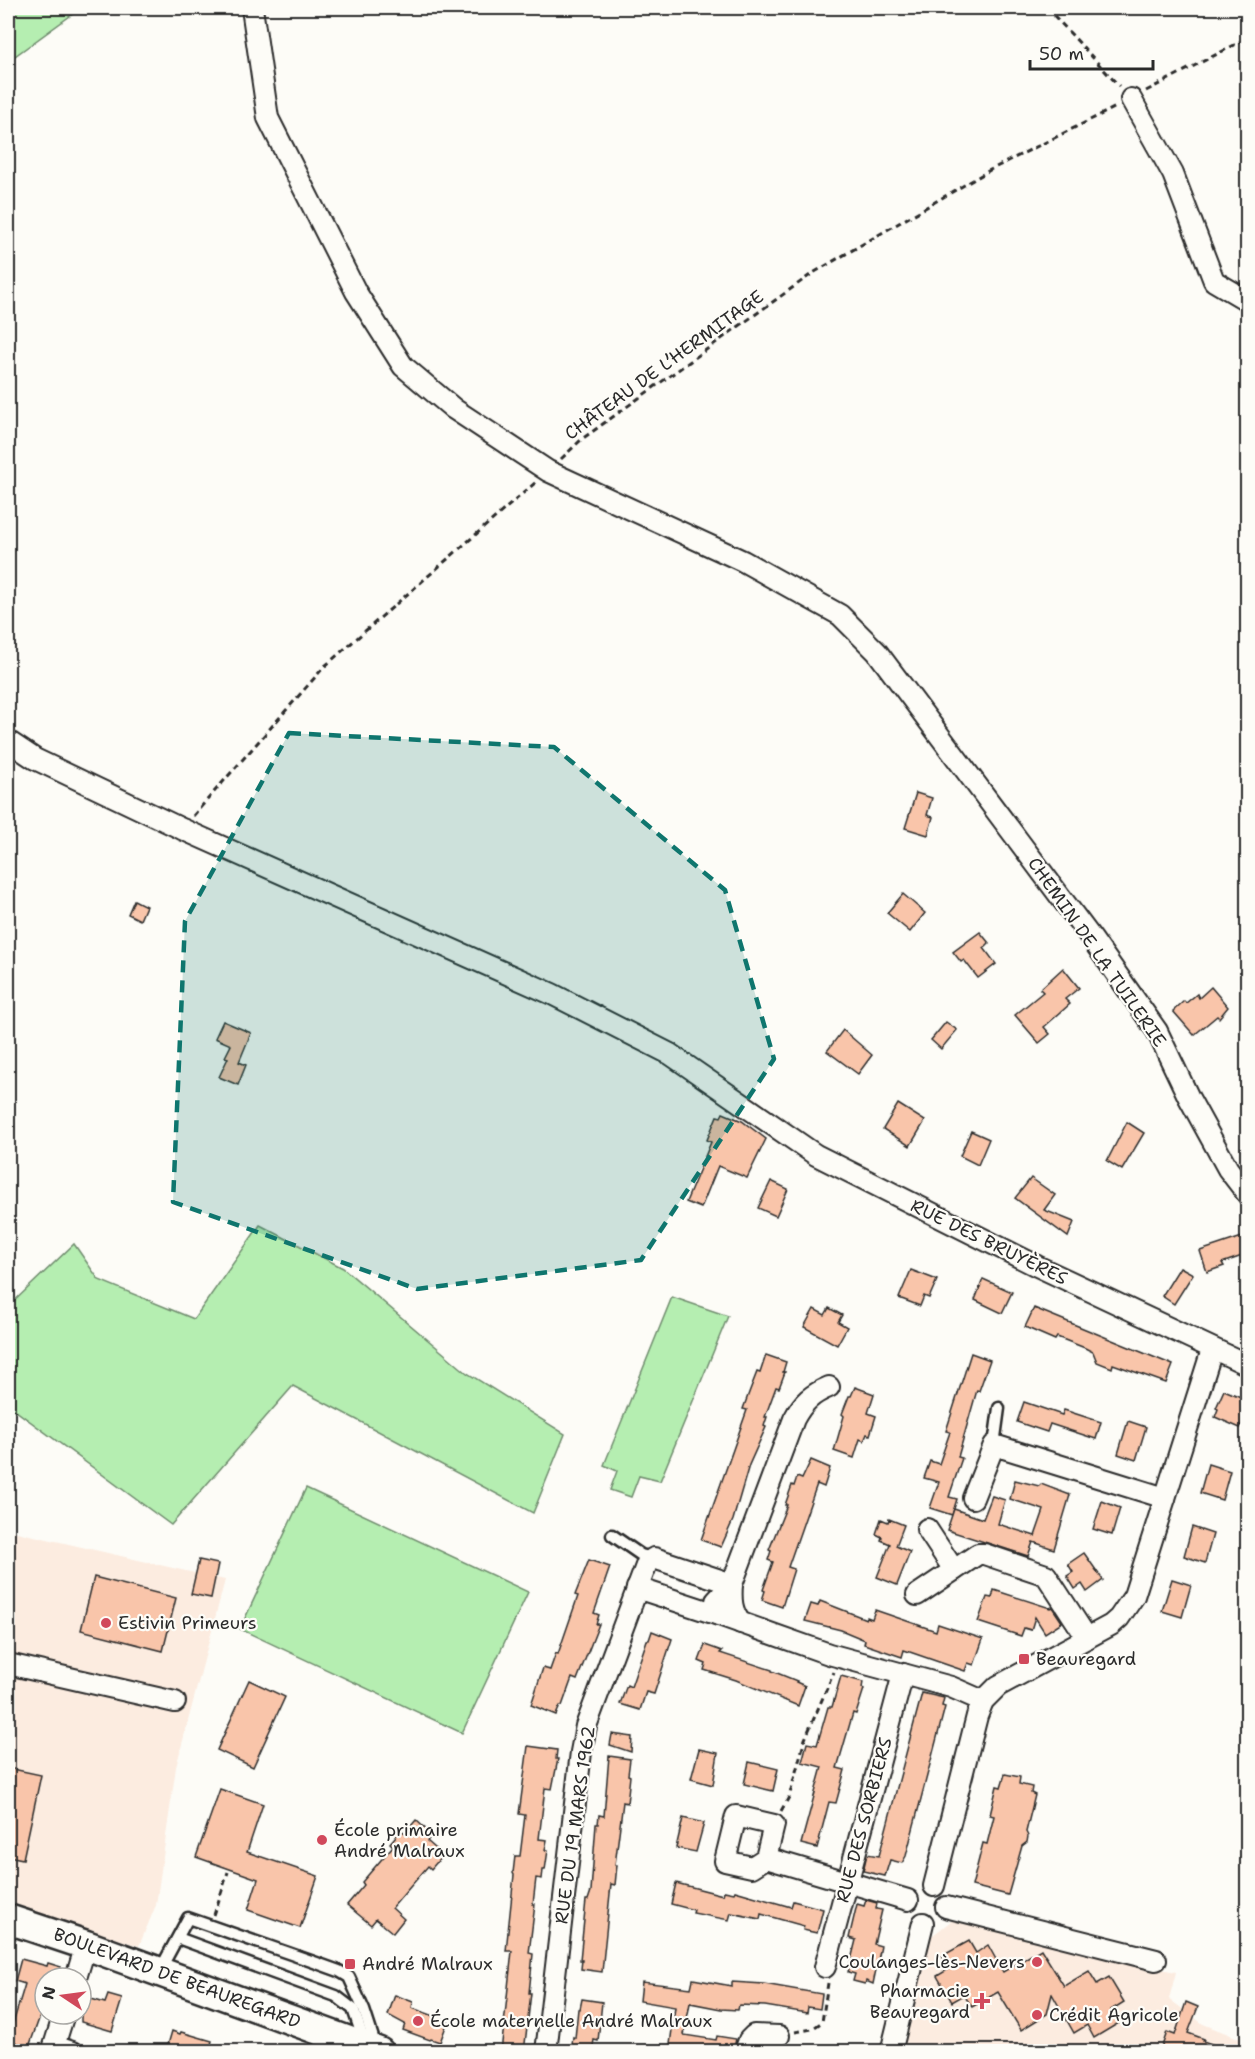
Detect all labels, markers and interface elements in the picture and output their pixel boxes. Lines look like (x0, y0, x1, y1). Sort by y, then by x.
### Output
scale bar (1030, 33, 1153, 71)
text: 50 m (1039, 42, 1084, 66)
street label: CHÂTEAU DE L’HERMITAGE (560, 285, 768, 445)
street label: CHEMIN DE LA TUILERIE (1022, 852, 1172, 1052)
street label: RUE DES BRUYÈRES (907, 1194, 1071, 1290)
place label: Estivin Primeurs (118, 1611, 257, 1635)
marker: Estivin Primeurs (99, 1616, 113, 1630)
place label: Beauregard (1036, 1647, 1136, 1671)
marker: Beauregard (1017, 1652, 1031, 1666)
street label: RUE DU 19 MARS 1962 (549, 1724, 601, 1926)
street label: RUE DES SORBIERS (830, 1735, 898, 1905)
place label: École primaire André Malraux (334, 1818, 465, 1863)
marker: École primaire André Malraux (315, 1833, 329, 1847)
street label: BOULEVARD DE BEAUREGARD (50, 1922, 304, 2034)
place label: Coulanges-lès-Nevers (839, 1950, 1025, 1974)
place label: André Malraux (362, 1952, 493, 1976)
marker: Coulanges-lès-Nevers (1030, 1955, 1044, 1969)
marker: André Malraux (343, 1957, 357, 1971)
north arrow (33, 1966, 93, 2026)
place label: Pharmacie Beauregard (870, 1979, 970, 2024)
text: N (37, 1984, 61, 2001)
marker: Pharmacie Beauregard (975, 1994, 989, 2008)
place label: Crédit Agricole (1049, 2003, 1179, 2027)
marker: Crédit Agricole (1030, 2008, 1044, 2022)
place label: École maternelle André Malraux (430, 2009, 712, 2033)
marker: École maternelle André Malraux (411, 2014, 425, 2028)

